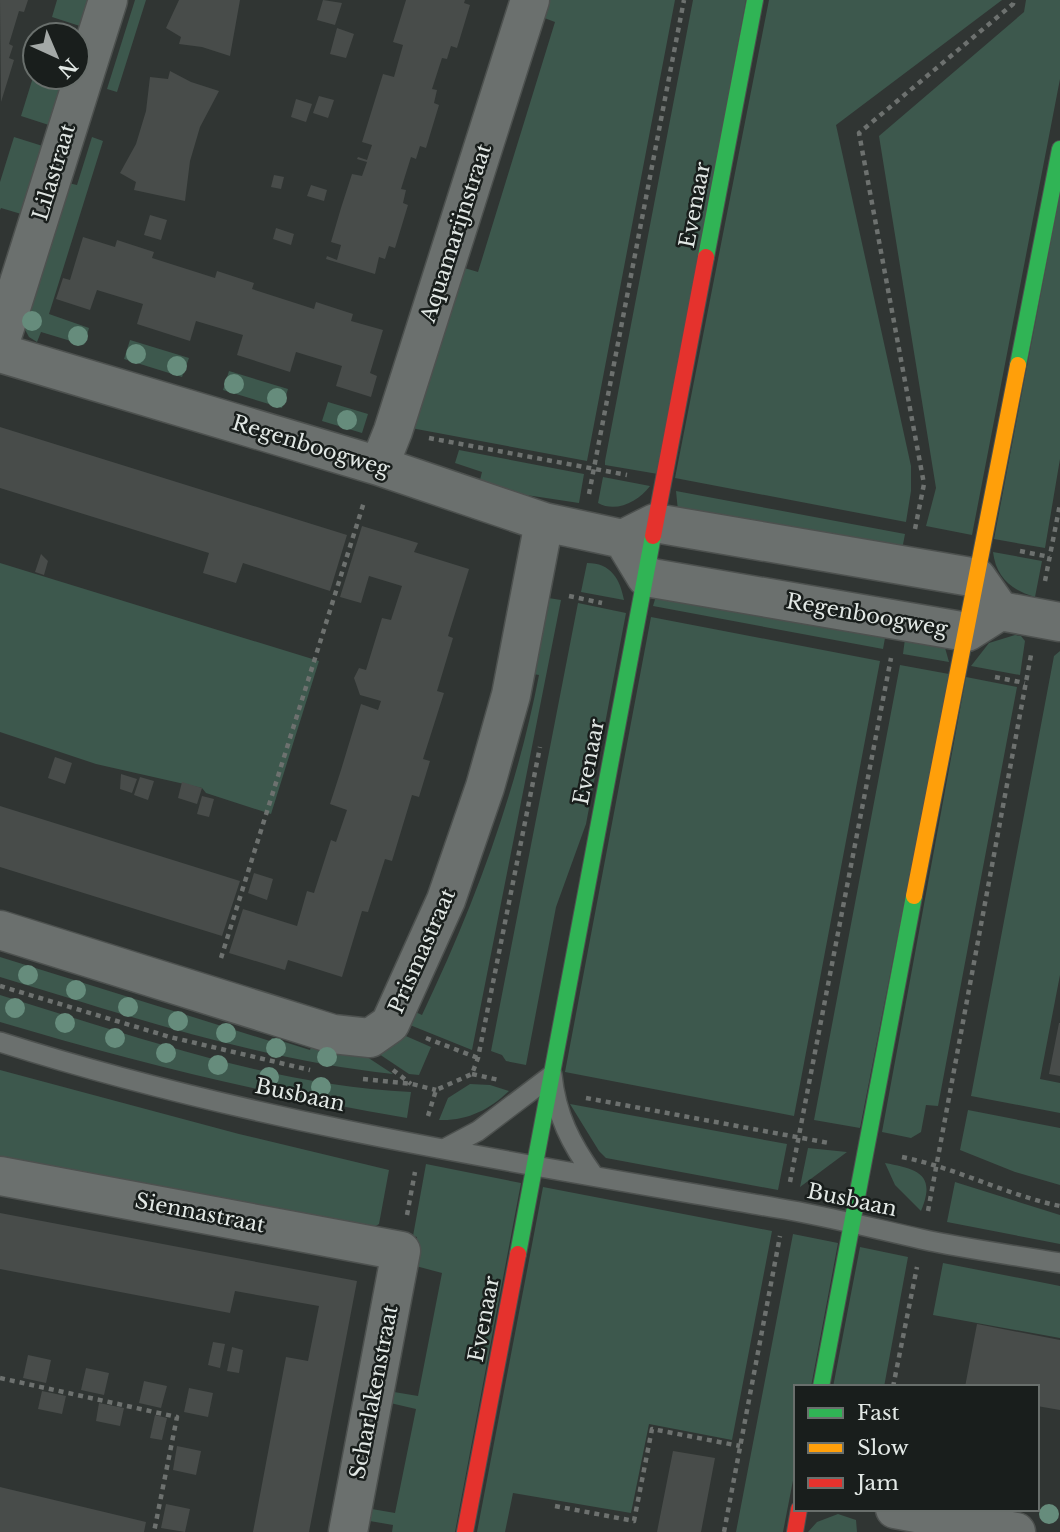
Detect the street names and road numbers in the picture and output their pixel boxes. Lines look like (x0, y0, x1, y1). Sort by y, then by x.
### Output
street label: Lilastraat (27, 121, 81, 223)
street label: Aquamarijnstraat (415, 140, 497, 327)
street label: Evenaar (674, 160, 716, 250)
street label: Regenboogweg (229, 410, 393, 482)
street label: Regenboogweg (784, 588, 950, 642)
street label: Evenaar (568, 717, 610, 807)
street label: Prismastraat (383, 884, 461, 1018)
street label: Busbaan (253, 1073, 347, 1117)
street label: Busbaan (805, 1178, 899, 1222)
street label: Siennastraat (133, 1188, 267, 1238)
street label: Evenaar (463, 1274, 505, 1364)
street label: Scharlakenstraat (344, 1303, 404, 1481)

